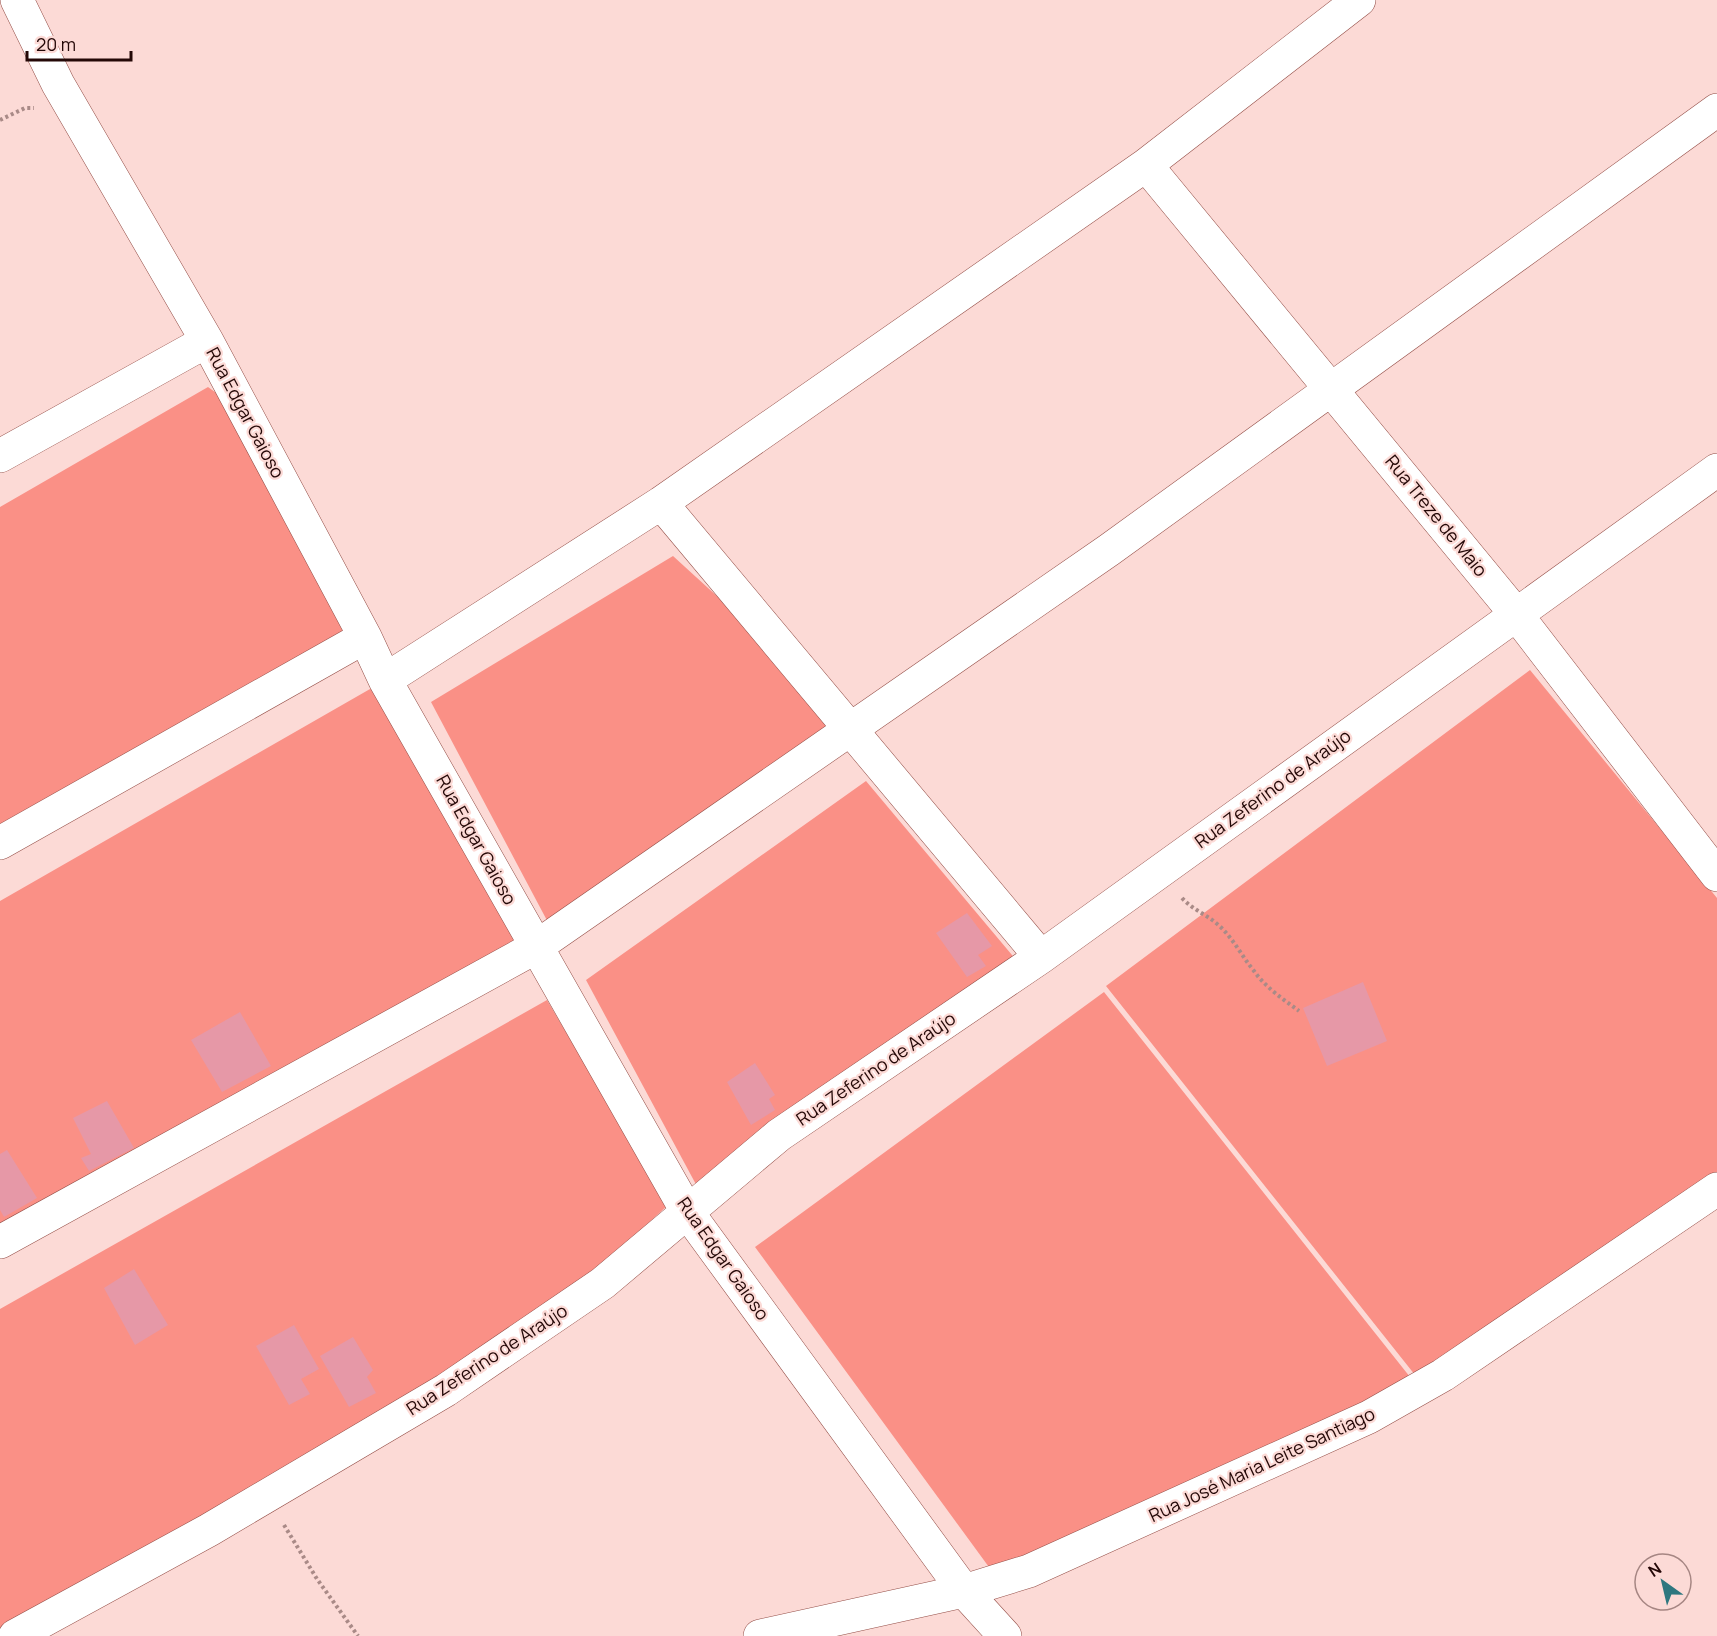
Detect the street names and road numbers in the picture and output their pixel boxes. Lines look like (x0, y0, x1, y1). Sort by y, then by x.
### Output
street label: Rua Edgar Gaioso (201, 343, 290, 482)
street label: Rua Treze de Maio (1380, 450, 1493, 581)
street label: Rua Zeferino de Araújo (1190, 723, 1355, 853)
street label: Rua Edgar Gaioso (431, 770, 522, 909)
street label: Rua Zeferino de Araújo (791, 1006, 960, 1131)
street label: Rua Edgar Gaioso (672, 1192, 775, 1325)
street label: Rua Zeferino de Araújo (401, 1298, 572, 1420)
street label: Rua José Maria Leite Santiago (1145, 1401, 1379, 1527)

